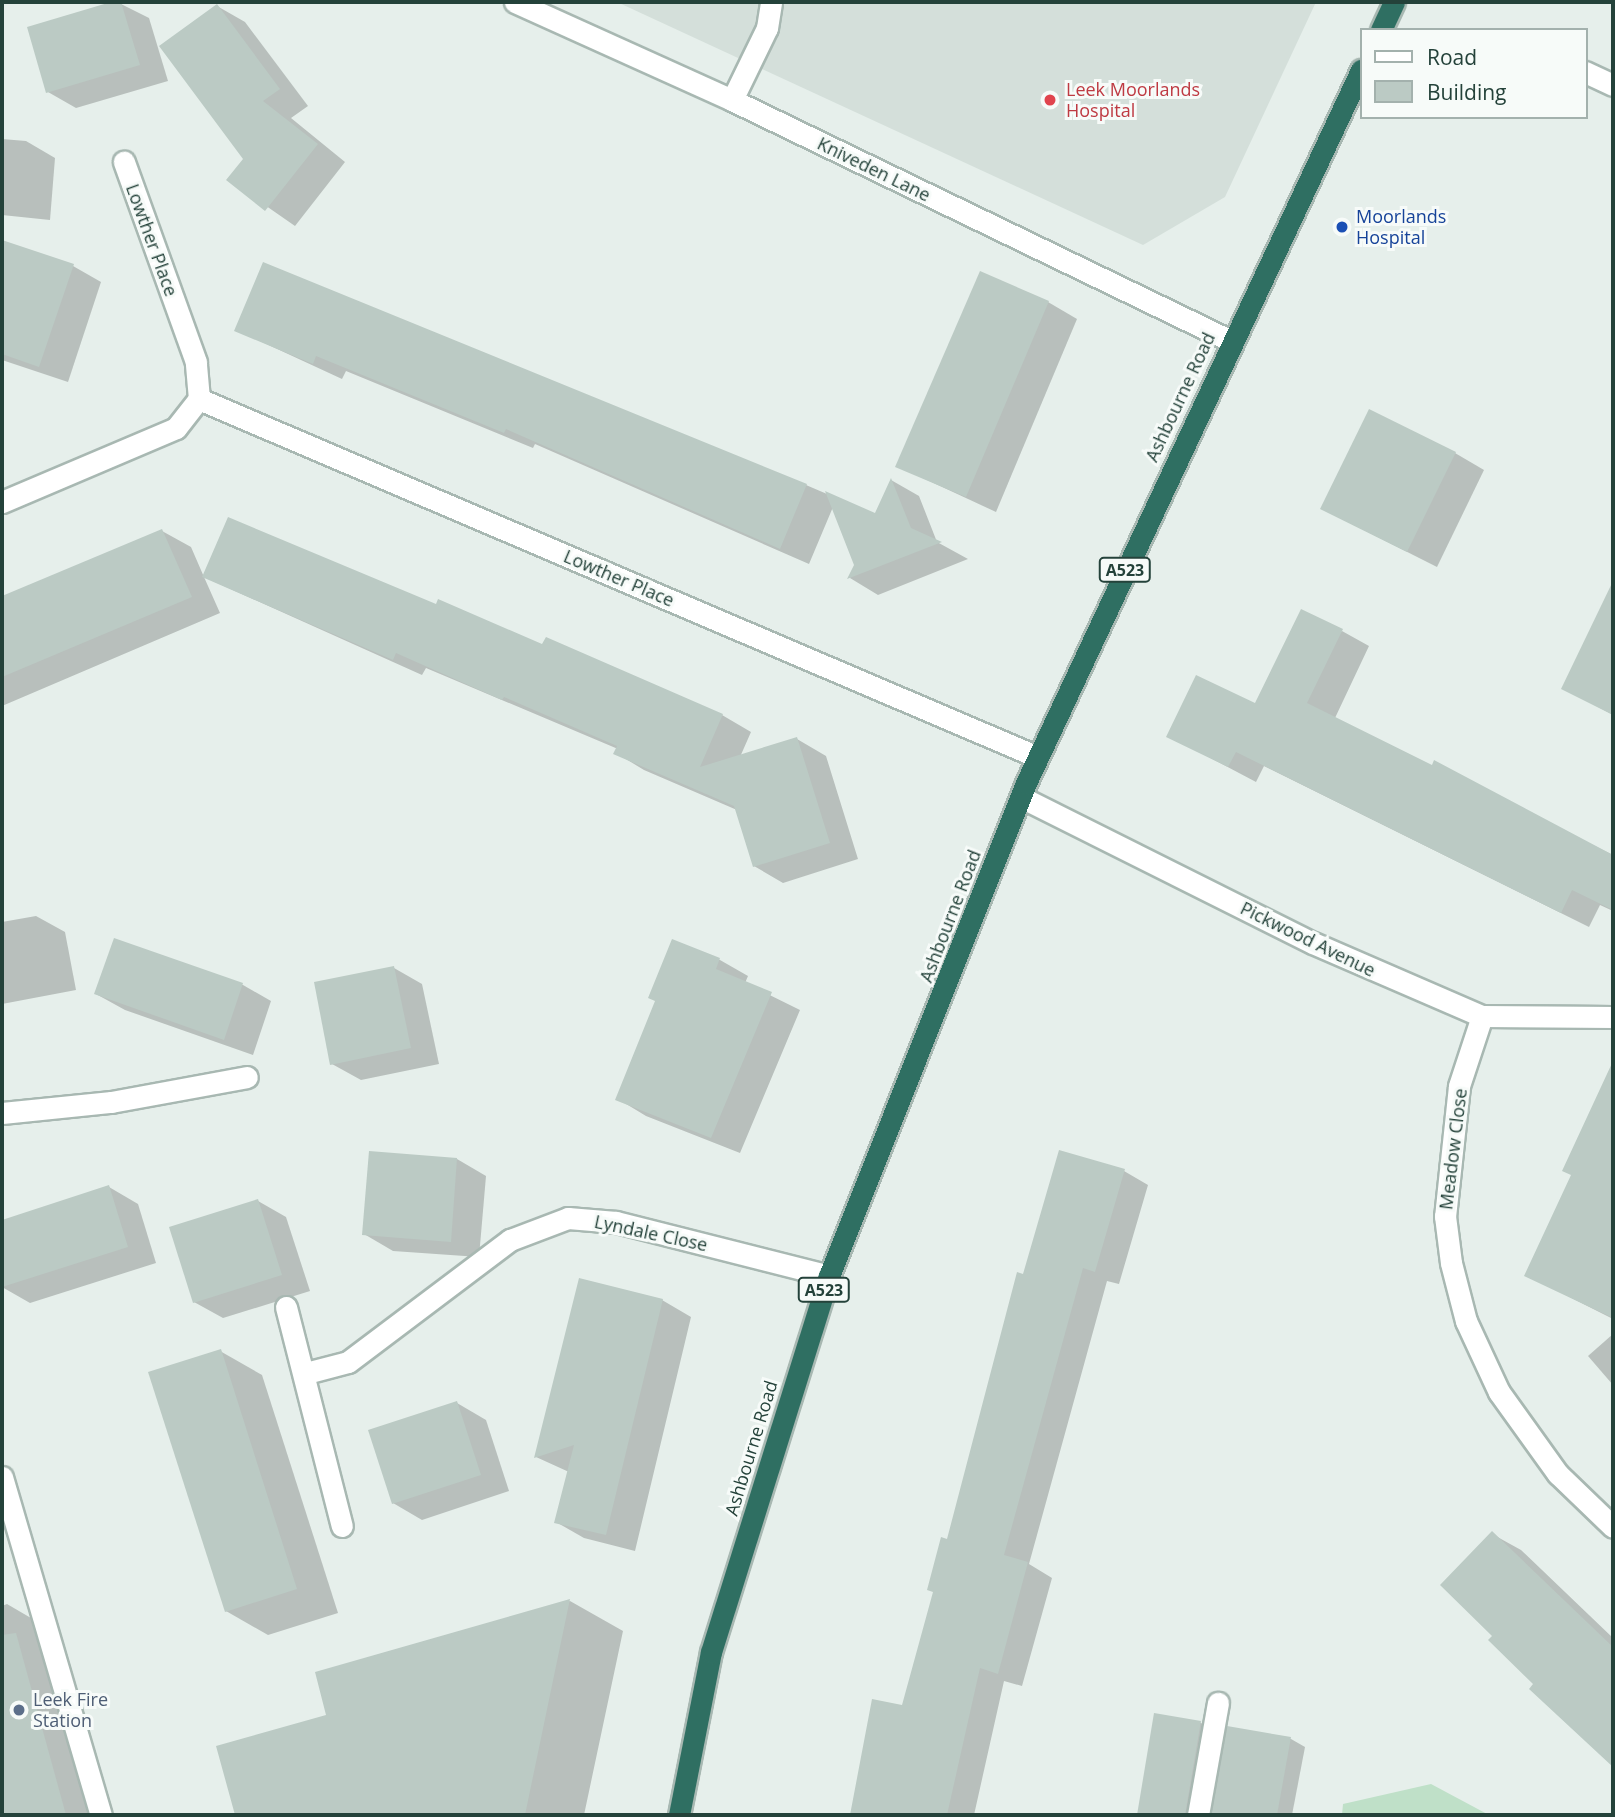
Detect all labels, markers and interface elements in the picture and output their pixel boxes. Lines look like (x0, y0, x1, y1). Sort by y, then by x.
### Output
legend (1360, 28, 1587, 119)
text: Road (1427, 43, 1477, 71)
text: Building (1427, 78, 1506, 106)
place label: Leek Moorlands Hospital (1066, 79, 1200, 122)
marker: Leek Moorlands Hospital (1040, 90, 1060, 110)
street label: Kniveden Lane (814, 132, 934, 206)
street label: Lowther Place (122, 181, 182, 299)
place label: Moorlands Hospital (1356, 206, 1446, 248)
marker: Moorlands Hospital (1334, 219, 1350, 235)
street label: Ashbourne Road (1141, 329, 1219, 465)
street label: Lowther Place (561, 545, 677, 611)
road number: A523 (1099, 558, 1151, 582)
street label: Ashbourne Road (915, 847, 985, 985)
street label: Pickwood Avenue (1237, 897, 1379, 981)
street label: Meadow Close (1435, 1087, 1471, 1211)
street label: Lyndale Close (592, 1210, 710, 1256)
road number: A523 (798, 1278, 850, 1302)
street label: Ashbourne Road (720, 1378, 782, 1518)
place label: Leek Fire Station (33, 1689, 108, 1732)
marker: Leek Fire Station (11, 1702, 27, 1718)

